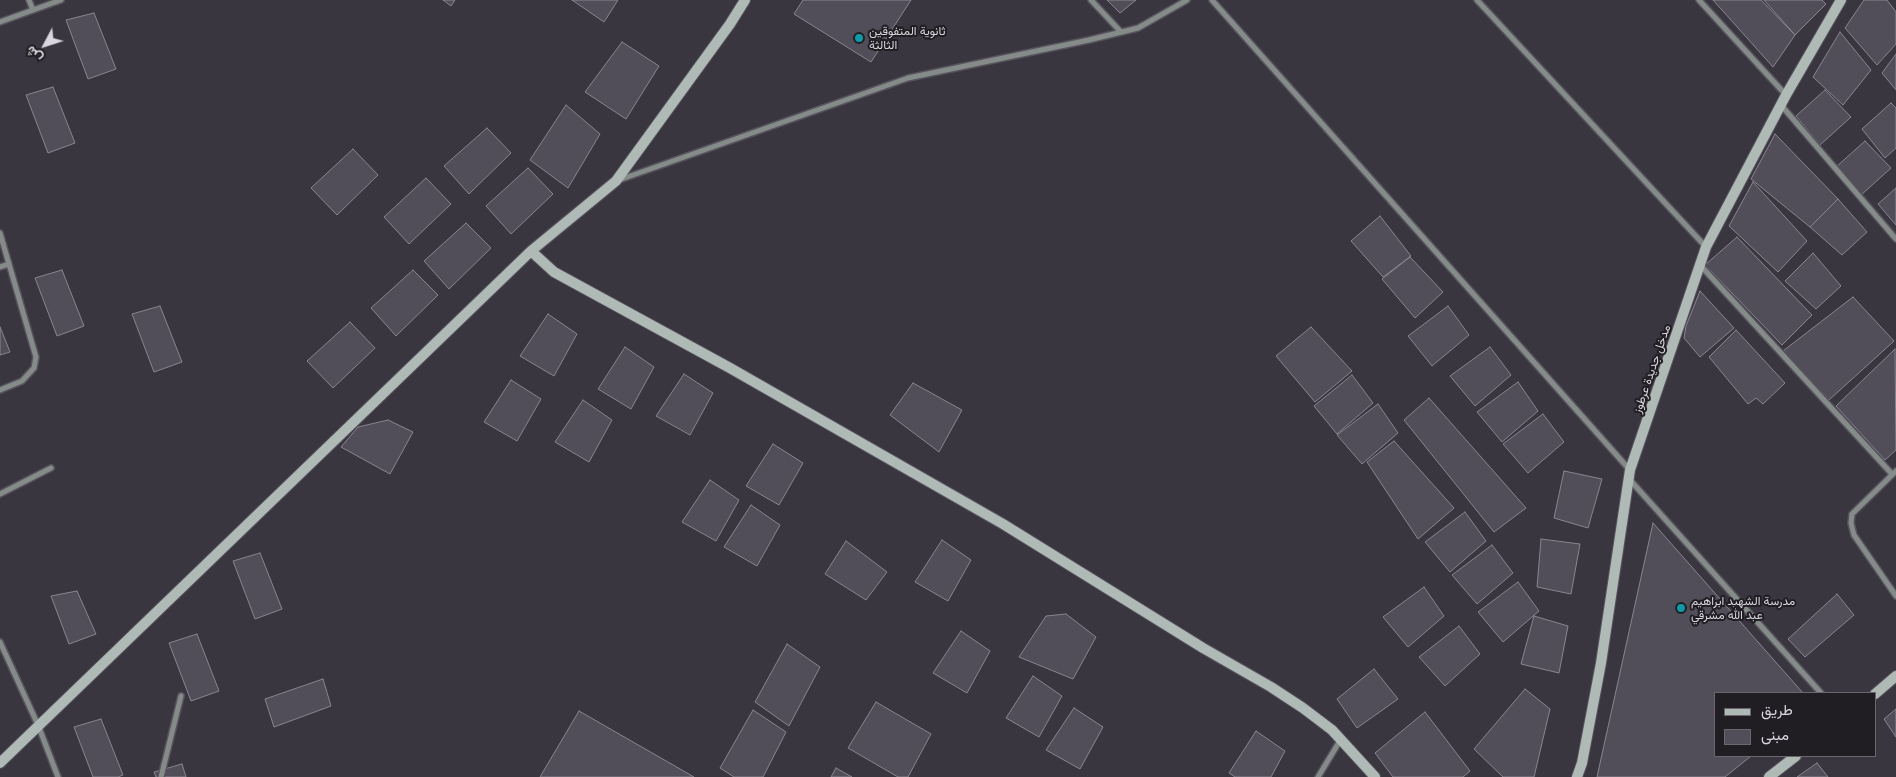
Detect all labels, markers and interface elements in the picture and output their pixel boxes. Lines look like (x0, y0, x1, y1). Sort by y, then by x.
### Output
north arrow (20, 20, 70, 70)
place label: ثانوية المتفوقين الثالثة (869, 24, 946, 52)
marker: ثانوية المتفوقين الثالثة (853, 32, 865, 44)
text: ش (21, 42, 46, 67)
street label: مدخل جديدة عرطوز (1630, 323, 1674, 415)
place label: مدرسة الشهيد ابراهيم عبد الله مشرقي (1691, 594, 1795, 622)
marker: مدرسة الشهيد ابراهيم عبد الله مشرقي (1675, 602, 1687, 614)
legend (1714, 692, 1876, 757)
text: طريق (1761, 700, 1793, 719)
text: مبنى (1761, 725, 1789, 744)

